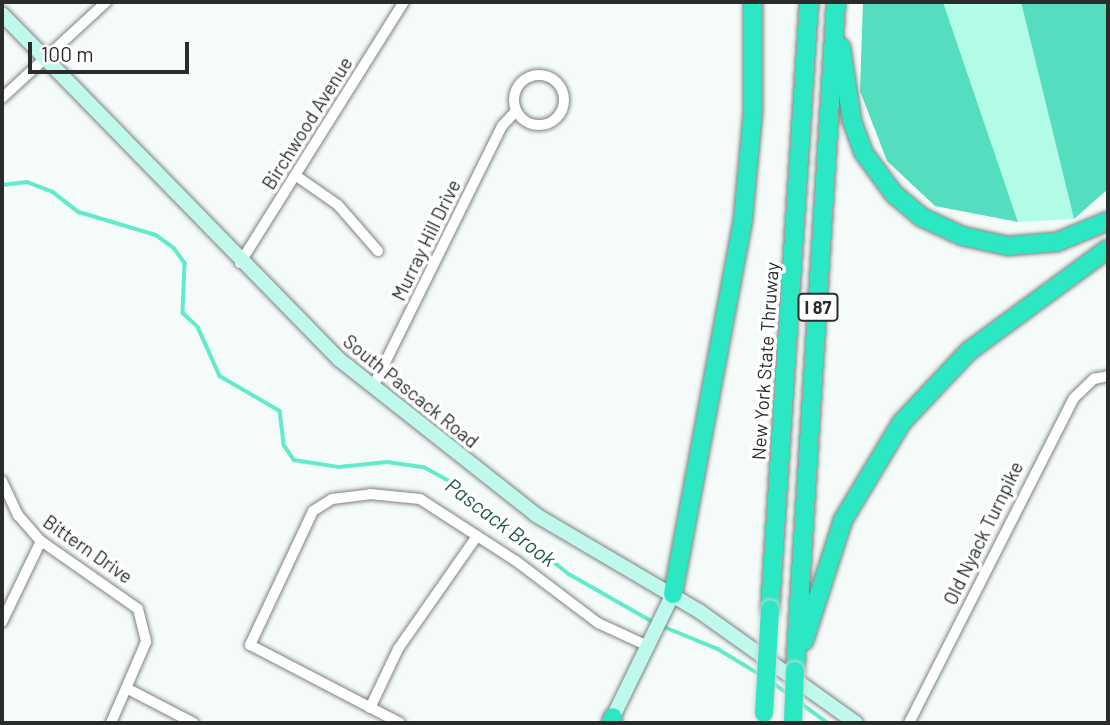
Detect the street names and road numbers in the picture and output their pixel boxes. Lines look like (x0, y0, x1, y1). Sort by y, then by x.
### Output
street label: Birchwood Avenue (257, 52, 357, 194)
street label: Murray Hill Drive (387, 176, 465, 304)
street label: New York State Thruway (747, 261, 783, 461)
road number: I 87 (797, 292, 839, 321)
street label: South Pascack Road (339, 329, 483, 453)
street label: Old Nyack Turnpike (938, 458, 1028, 608)
street label: Bittern Drive (39, 510, 137, 588)

